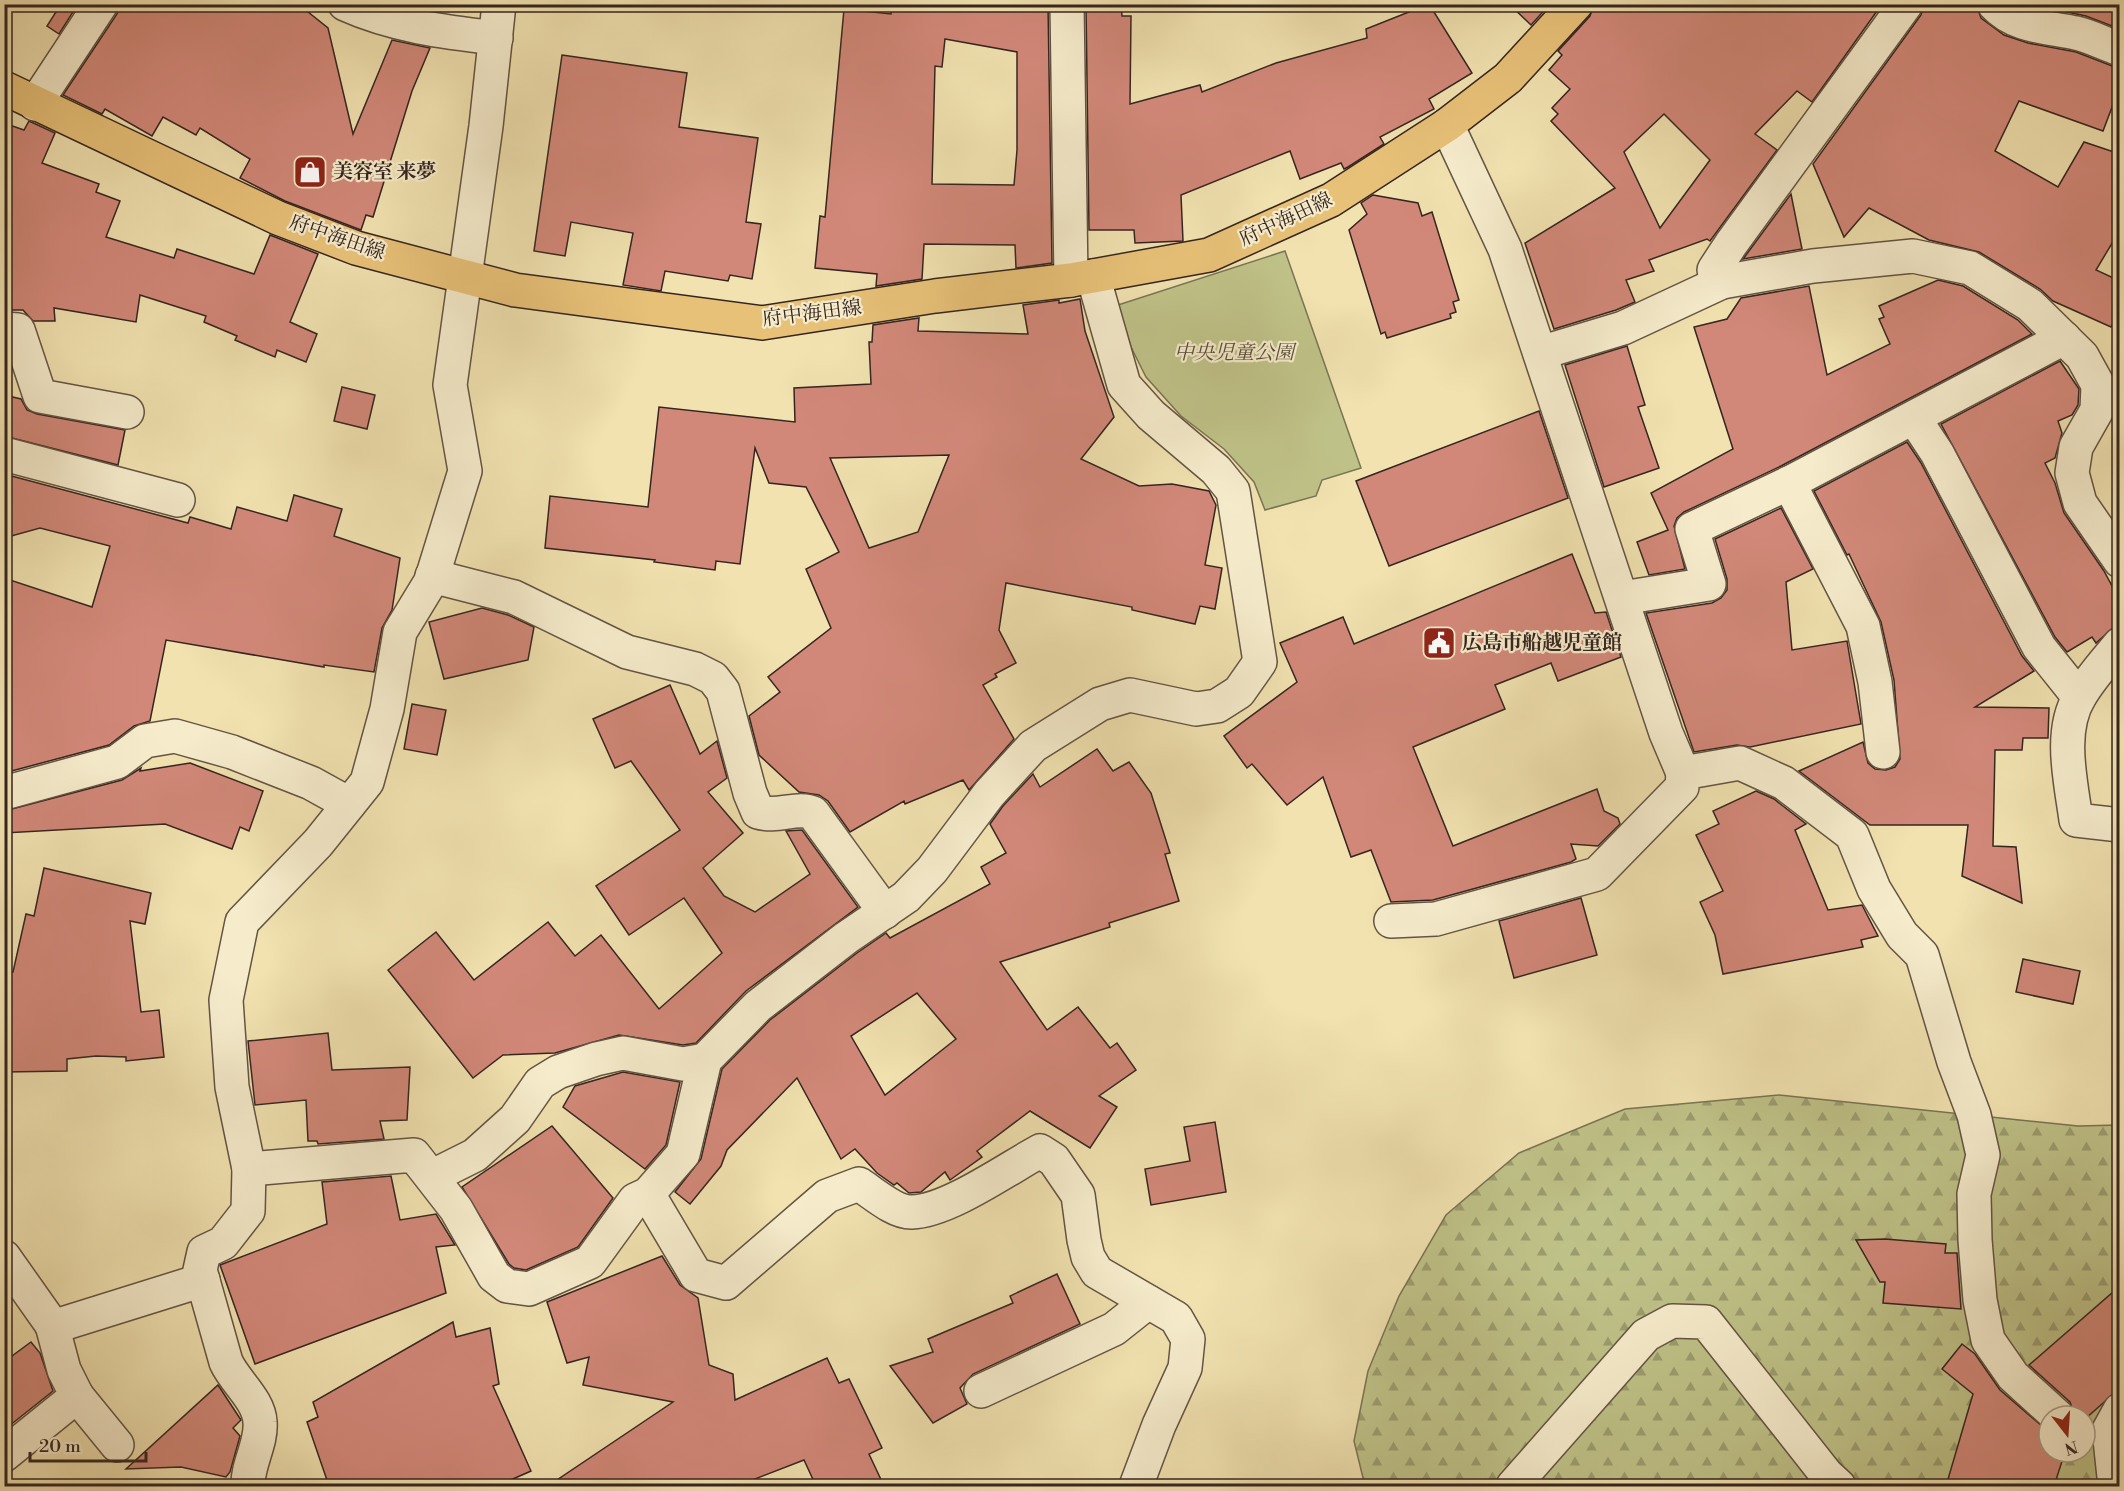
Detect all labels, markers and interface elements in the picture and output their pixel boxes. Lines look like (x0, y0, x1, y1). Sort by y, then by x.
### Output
shop icon: 美容室 来夢 (292, 154, 328, 190)
place label: 美容室 来夢 (333, 160, 436, 185)
street label: 府中海田線 (1235, 188, 1337, 252)
street label: 府中海田線 (286, 210, 388, 266)
street label: 府中海田線 (761, 295, 863, 333)
park label: 中央児童公園 (1174, 341, 1297, 366)
public building icon: 広島市船越児童館 (1421, 625, 1457, 661)
place label: 広島市船越児童館 (1462, 631, 1622, 656)
north arrow (2037, 1404, 2097, 1464)
scale bar (30, 1425, 146, 1463)
text: 20 m (39, 1435, 81, 1458)
text: N (2062, 1436, 2080, 1459)

